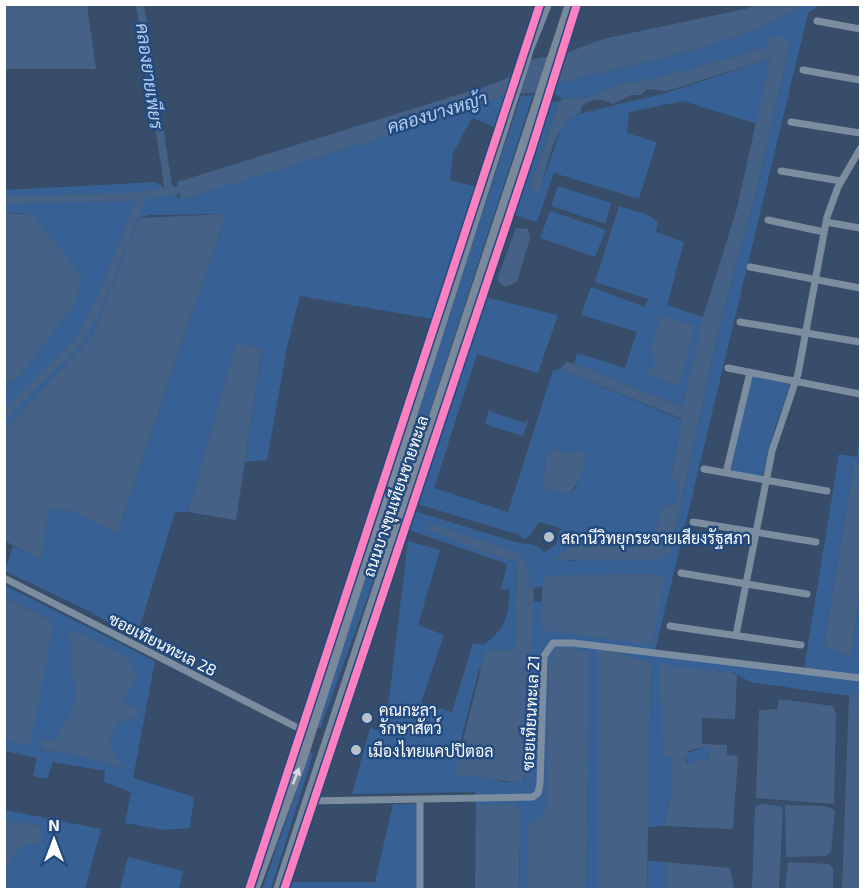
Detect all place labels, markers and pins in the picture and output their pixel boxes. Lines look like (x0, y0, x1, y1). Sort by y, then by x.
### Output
place label: สถานีวิทยุกระจายเสียงรัฐสภา (561, 527, 751, 550)
marker: สถานีวิทยุกระจายเสียงรัฐสภา (542, 530, 556, 544)
place label: คุณกะลา รักษาสัตว์ (379, 700, 442, 737)
marker: คุณกะลา รักษาสัตว์ (360, 711, 374, 725)
place label: เมืองไทยแคปปิตอล (368, 740, 494, 760)
marker: เมืองไทยแคปปิตอล (349, 743, 363, 757)

